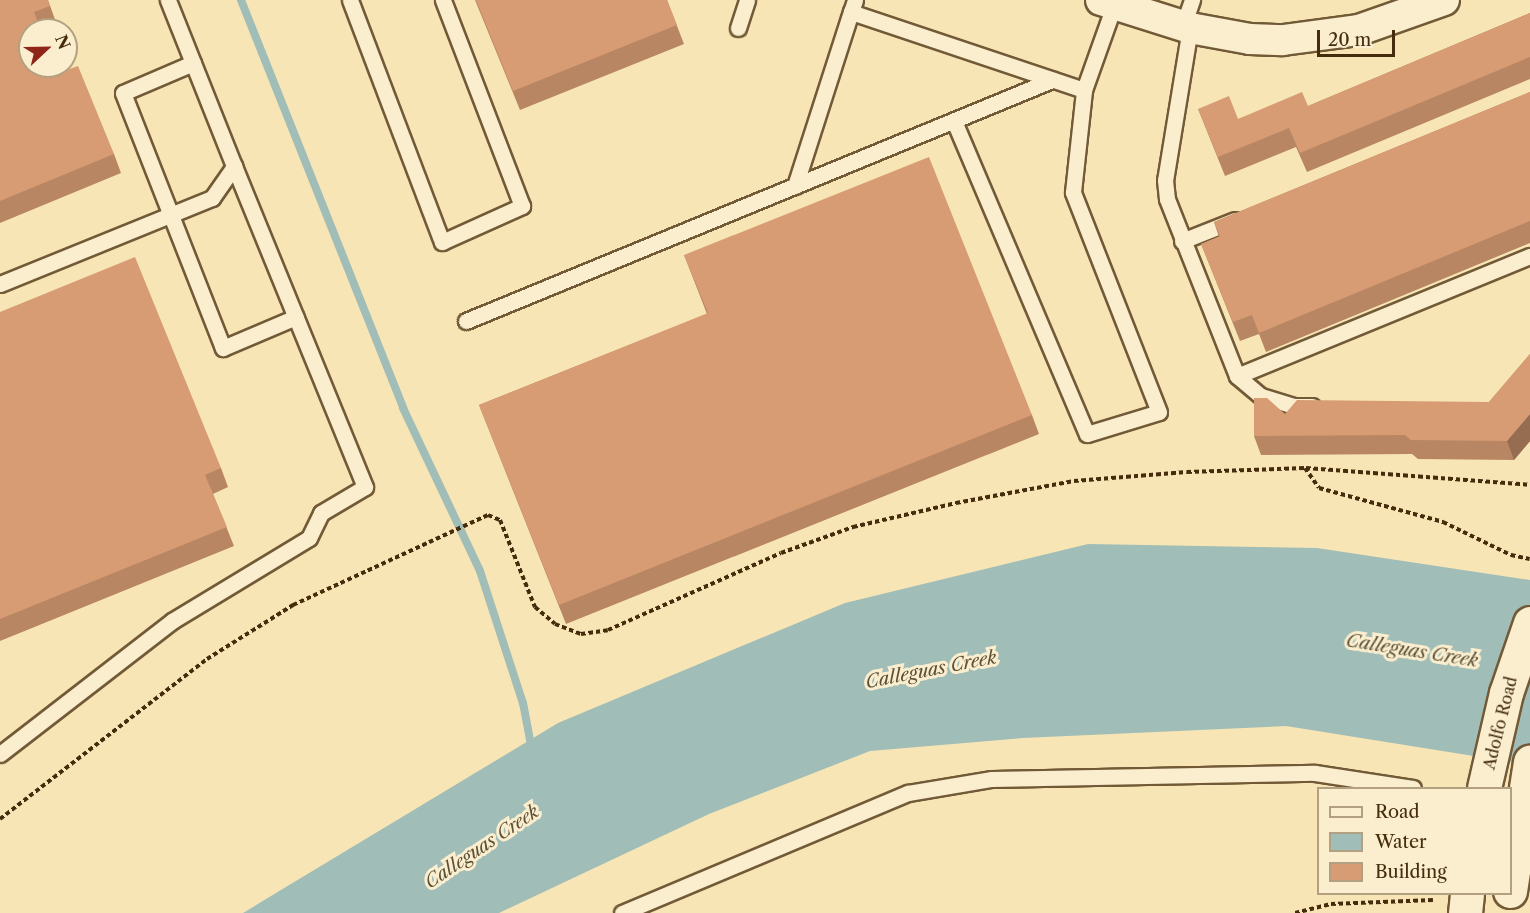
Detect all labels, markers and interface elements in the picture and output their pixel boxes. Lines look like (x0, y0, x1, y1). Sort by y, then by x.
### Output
north arrow (18, 18, 78, 78)
scale bar (1320, 18, 1398, 56)
text: 20 m (1328, 29, 1371, 51)
text: N (51, 32, 75, 52)
water label: Calleguas Creek (1345, 630, 1479, 672)
water label: Calleguas Creek (864, 647, 998, 693)
street label: Adolfo Road (1479, 675, 1521, 771)
legend (1317, 787, 1512, 895)
water label: Calleguas Creek (421, 801, 543, 893)
text: Road (1375, 801, 1420, 823)
text: Water (1375, 831, 1427, 853)
text: Building (1375, 861, 1447, 883)

